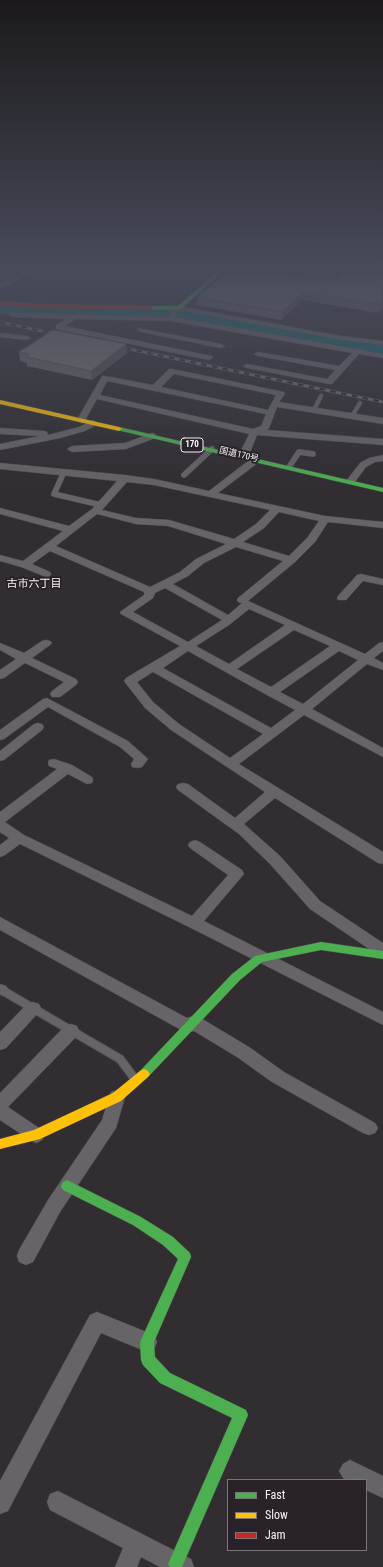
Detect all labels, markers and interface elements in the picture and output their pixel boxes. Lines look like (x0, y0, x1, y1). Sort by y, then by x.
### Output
road number: 170 (181, 438, 203, 452)
street label: 国道170号 (218, 445, 260, 465)
district label: 古市六丁目 (7, 577, 61, 591)
legend (227, 1479, 367, 1551)
text: Fast (265, 1488, 285, 1502)
text: Slow (265, 1508, 288, 1522)
text: Jam (265, 1528, 286, 1542)

